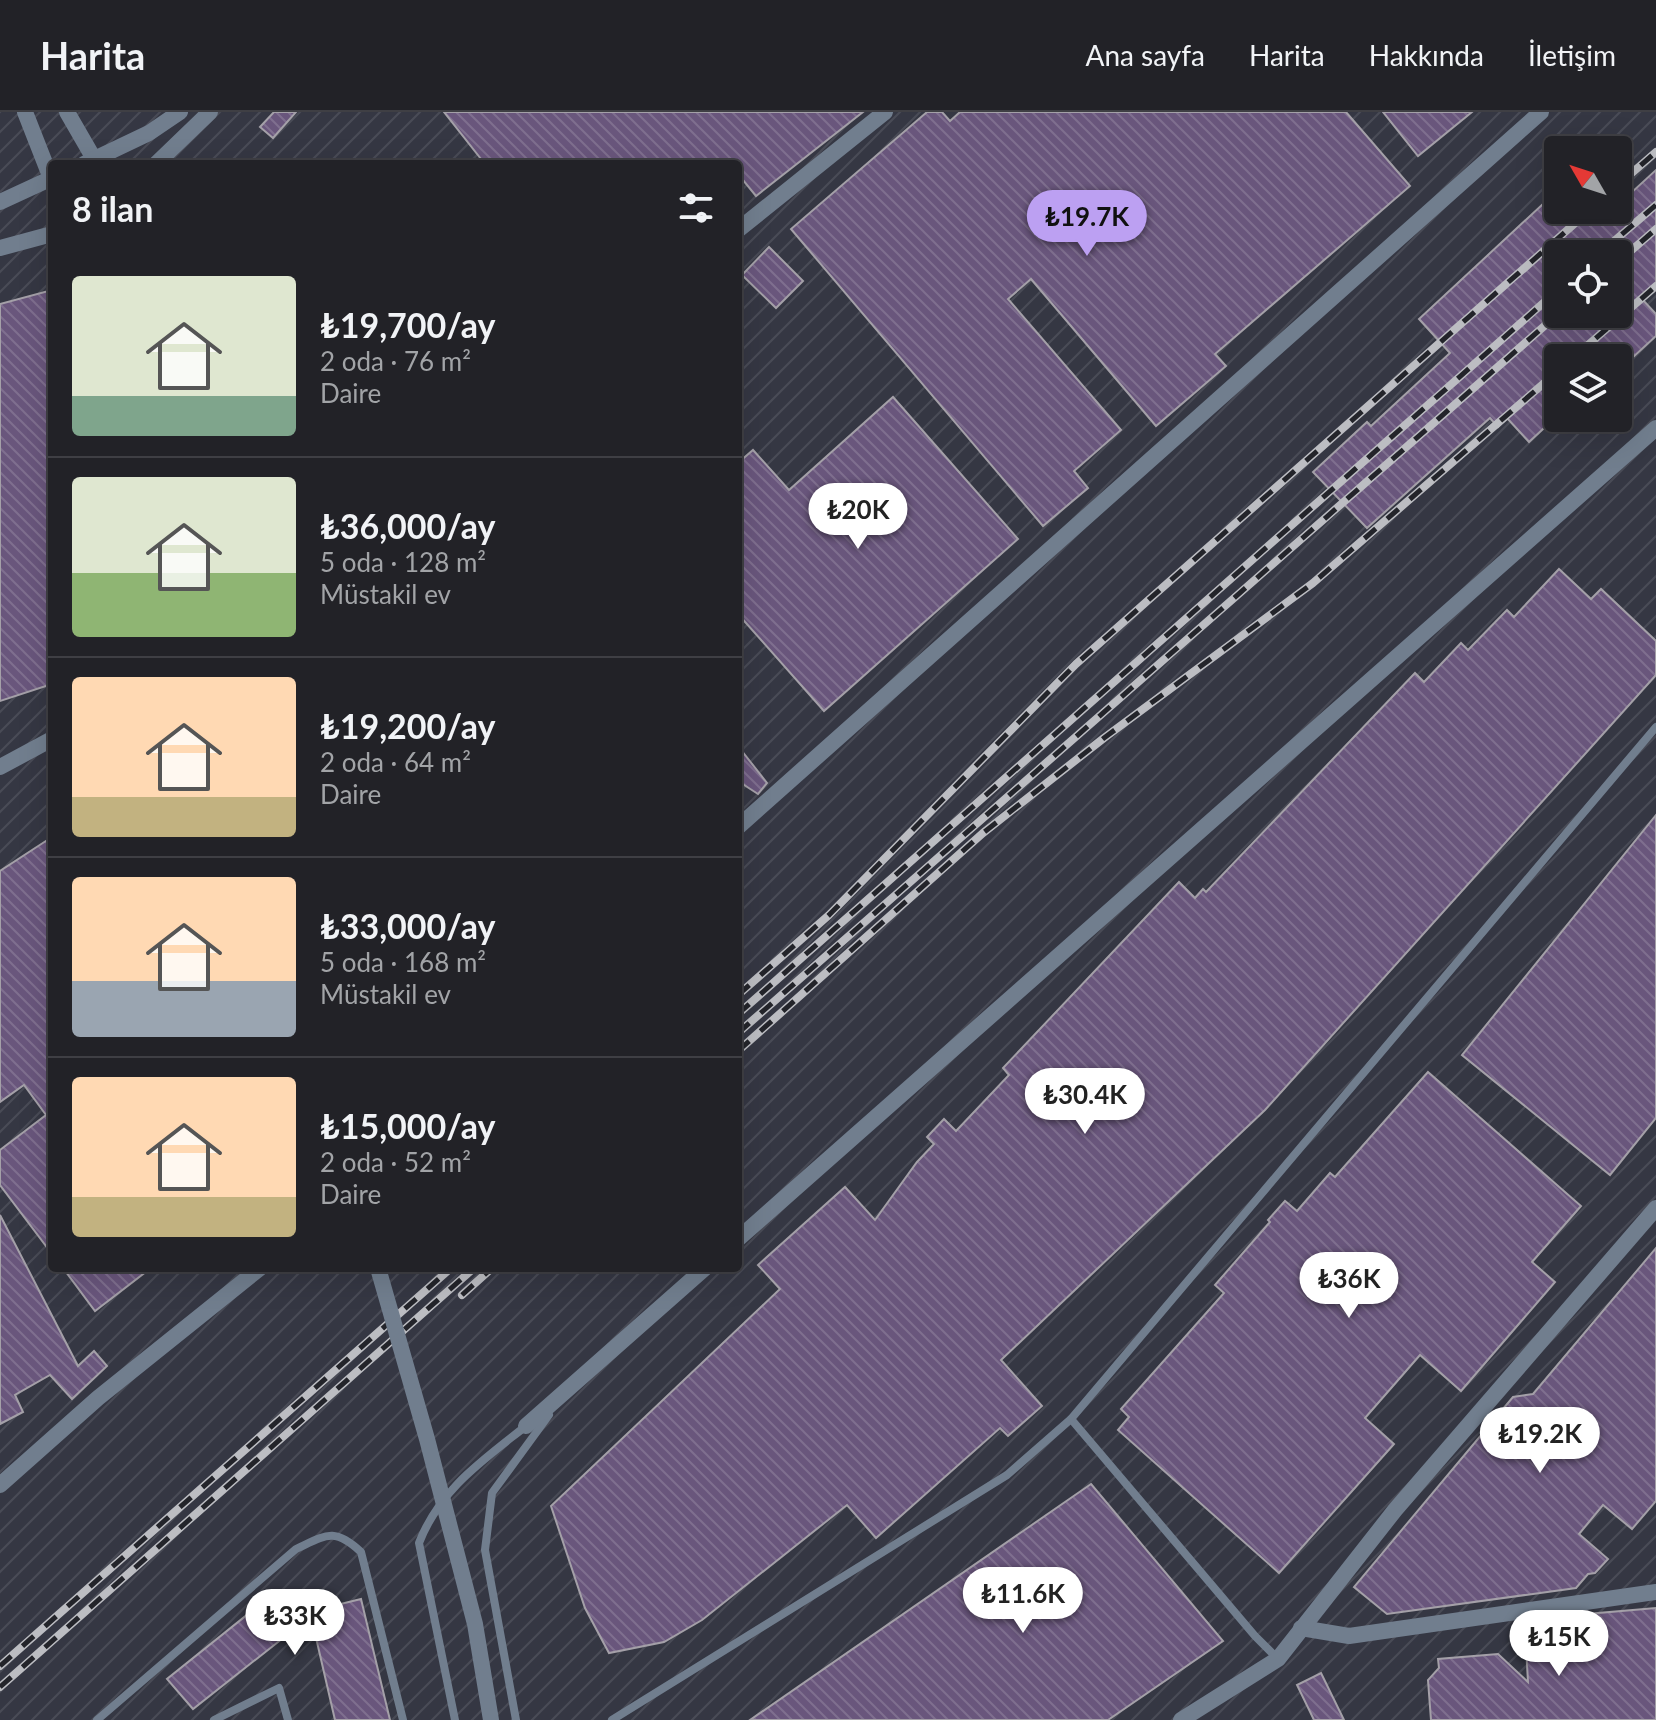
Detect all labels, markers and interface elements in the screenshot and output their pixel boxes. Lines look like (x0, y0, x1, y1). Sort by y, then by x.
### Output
text: Harita (40, 32, 145, 78)
text: Ana sayfa (1086, 38, 1205, 72)
text: Harita (1249, 38, 1325, 72)
text: Hakkında (1369, 38, 1484, 72)
text: İletişim (1528, 38, 1616, 72)
north arrow (1544, 136, 1632, 224)
map controls (1544, 136, 1632, 432)
icon: filters (674, 186, 718, 230)
text: 8 ilan (72, 188, 154, 229)
pin: ₺19.7K (1022, 190, 1152, 258)
text: ₺19.7K (1045, 200, 1129, 232)
button: locate (1544, 240, 1632, 328)
text: ₺19,700/ay (320, 304, 495, 345)
icon: home (136, 308, 232, 404)
button: layers (1544, 344, 1632, 432)
text: 2 oda · 76 m² (320, 345, 471, 377)
text: Daire (320, 377, 381, 409)
pin: ₺20K (811, 483, 905, 551)
text: ₺20K (826, 493, 890, 525)
text: ₺36,000/ay (320, 505, 495, 546)
icon: home (136, 509, 232, 605)
text: 5 oda · 128 m² (320, 546, 486, 578)
text: Müstakil ev (320, 578, 451, 610)
text: ₺19,200/ay (320, 705, 495, 746)
icon: home (136, 709, 232, 805)
text: 2 oda · 64 m² (320, 746, 471, 778)
text: Daire (320, 778, 381, 810)
text: ₺33,000/ay (320, 905, 495, 946)
icon: home (136, 909, 232, 1005)
text: 5 oda · 168 m² (320, 946, 486, 978)
text: Müstakil ev (320, 978, 451, 1010)
pin: ₺30.4K (1020, 1068, 1150, 1136)
text: ₺30.4K (1043, 1078, 1127, 1110)
text: ₺15,000/ay (320, 1105, 495, 1146)
icon: home (136, 1109, 232, 1205)
text: 2 oda · 52 m² (320, 1146, 471, 1178)
text: Daire (320, 1178, 381, 1210)
pin: ₺36K (1302, 1252, 1396, 1320)
text: ₺36K (1317, 1262, 1381, 1294)
pin: ₺19.2K (1475, 1407, 1605, 1475)
text: ₺19.2K (1498, 1417, 1582, 1449)
pin: ₺11.6K (958, 1567, 1088, 1635)
text: ₺11.6K (981, 1577, 1065, 1609)
pin: ₺33K (248, 1589, 342, 1657)
text: ₺33K (263, 1599, 327, 1631)
pin: ₺15K (1512, 1610, 1606, 1678)
text: ₺15K (1527, 1620, 1591, 1652)

